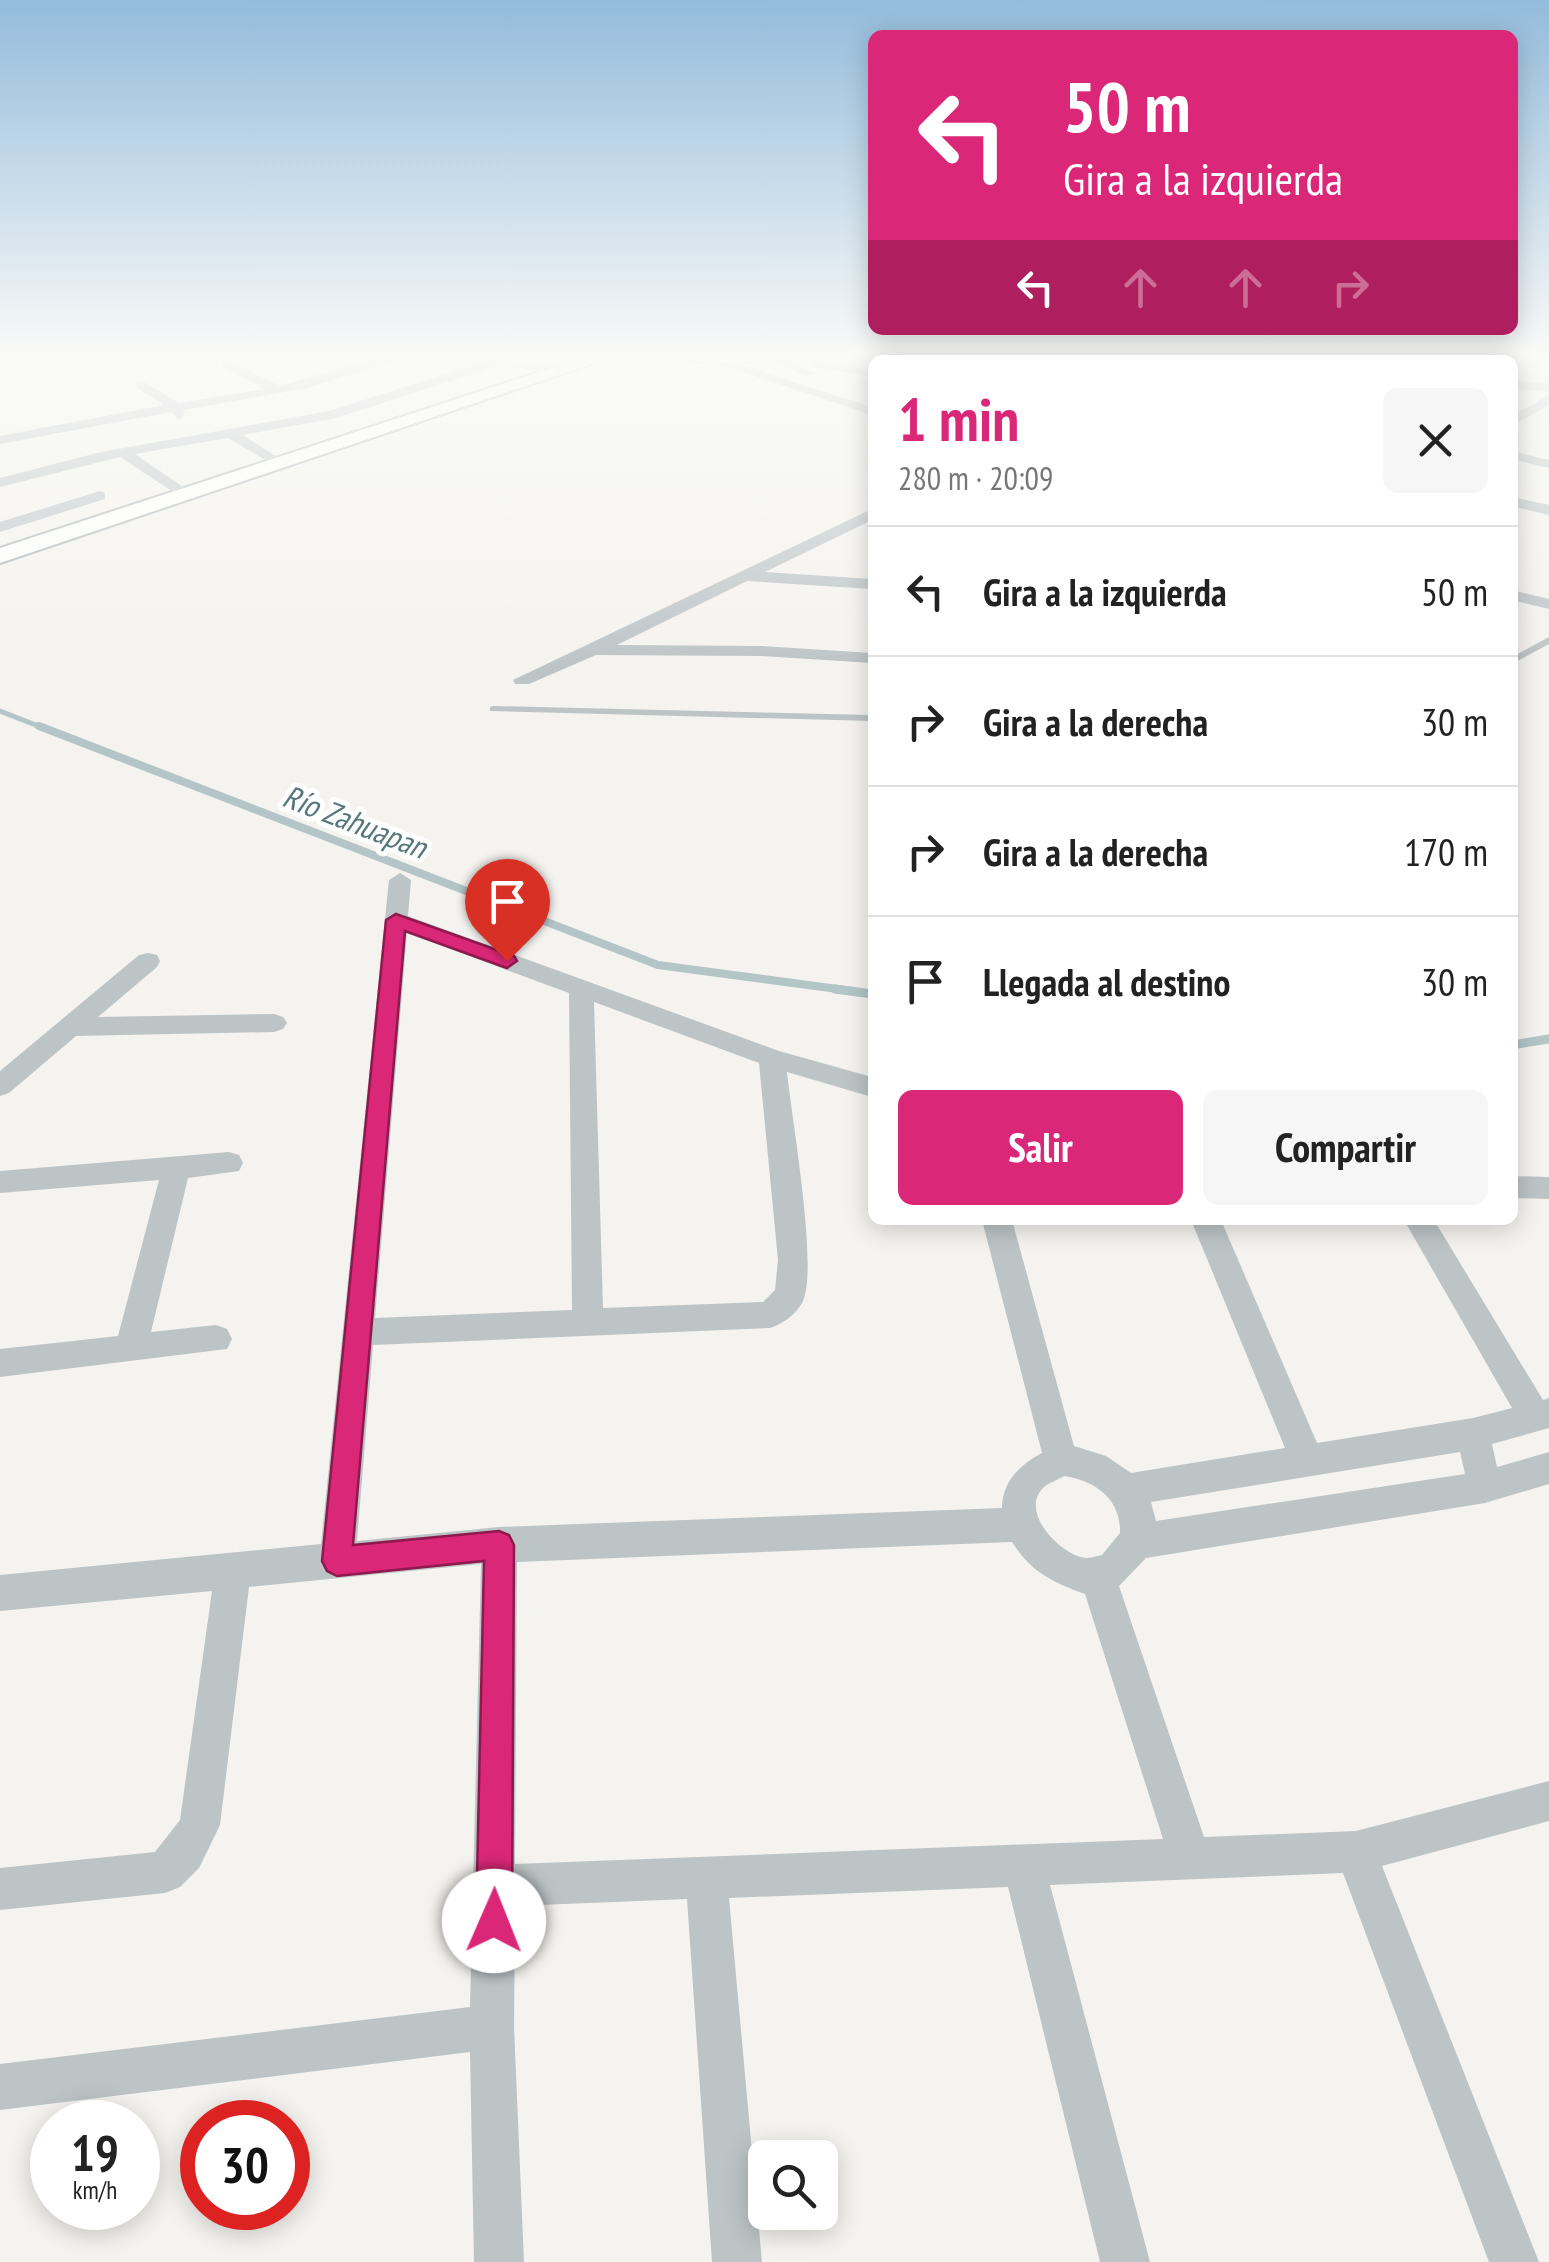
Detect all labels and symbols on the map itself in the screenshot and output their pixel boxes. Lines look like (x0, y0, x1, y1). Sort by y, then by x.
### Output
water label: Río Zahuapan (277, 774, 434, 868)
pin (465, 859, 550, 962)
position arrow (442, 1869, 546, 1973)
speed limit sign: 30 (180, 2100, 310, 2230)

